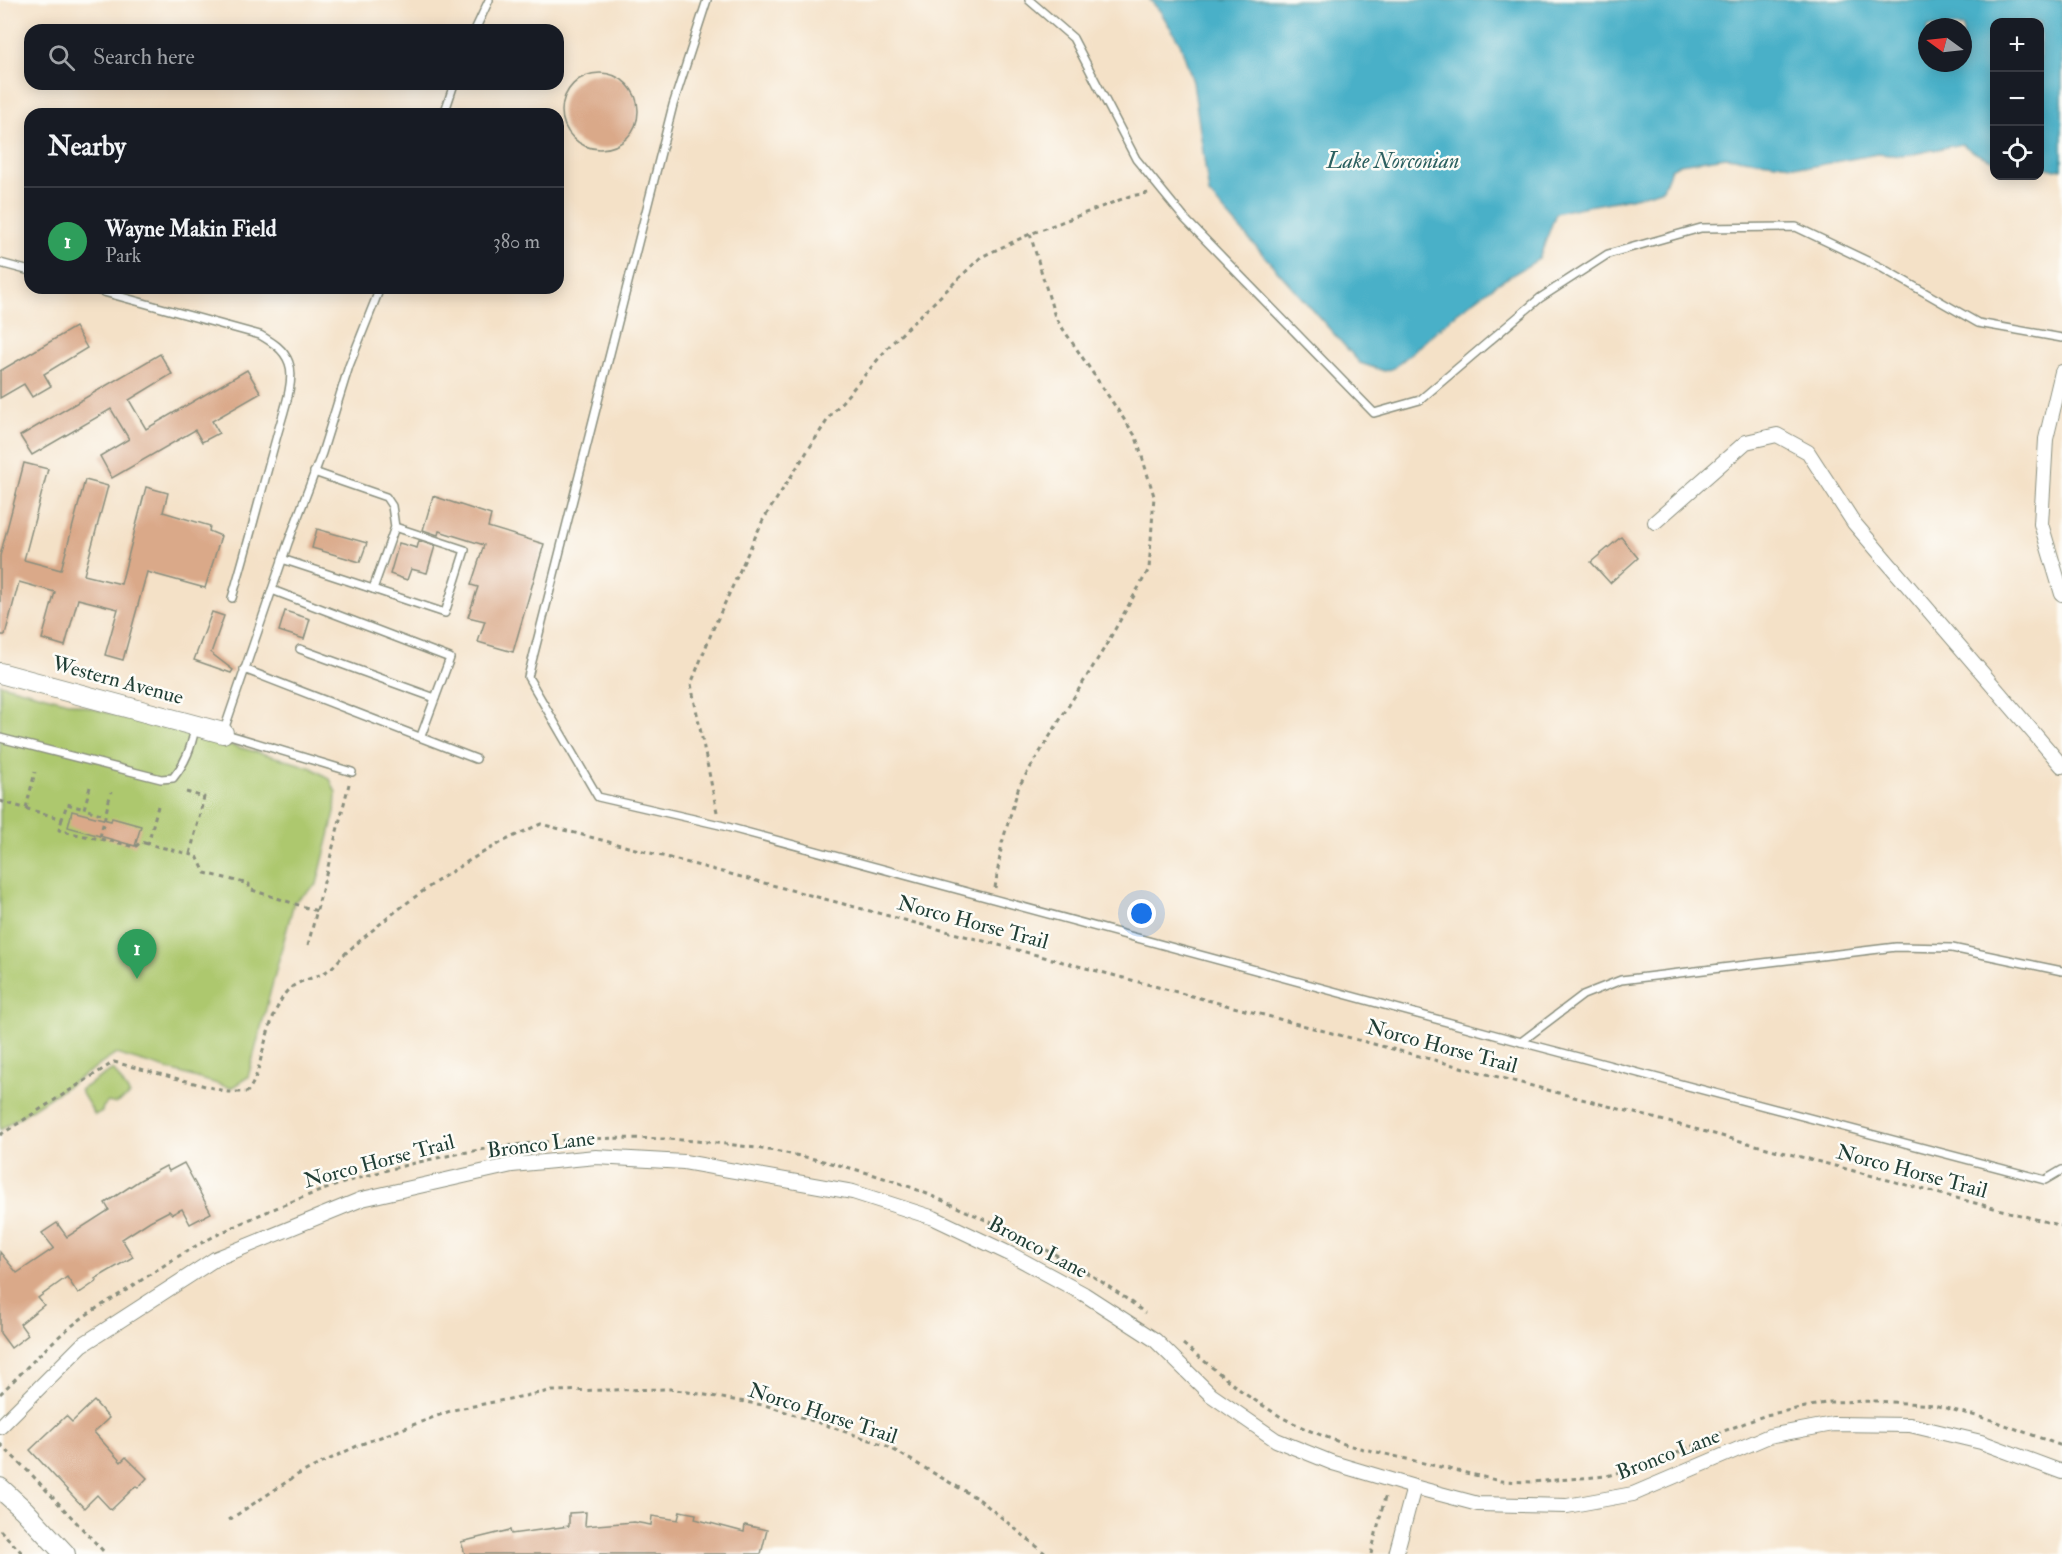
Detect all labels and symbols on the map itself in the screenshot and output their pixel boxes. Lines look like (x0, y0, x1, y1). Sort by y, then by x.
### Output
north arrow (1918, 18, 1972, 72)
water label: Lake Norconian (1326, 147, 1459, 175)
street label: Western Avenue (48, 650, 187, 711)
street label: Norco Horse Trail (894, 889, 1052, 956)
your location (1127, 899, 1156, 928)
pin: 1 (118, 930, 156, 979)
street label: Norco Horse Trail (1363, 1013, 1521, 1080)
street label: Bronco Lane (485, 1124, 597, 1165)
street label: Norco Horse Trail (301, 1128, 458, 1195)
street label: Norco Horse Trail (1833, 1138, 1991, 1205)
street label: Bronco Lane (983, 1210, 1092, 1285)
street label: Norco Horse Trail (745, 1377, 901, 1450)
street label: Bronco Lane (1613, 1422, 1724, 1487)

